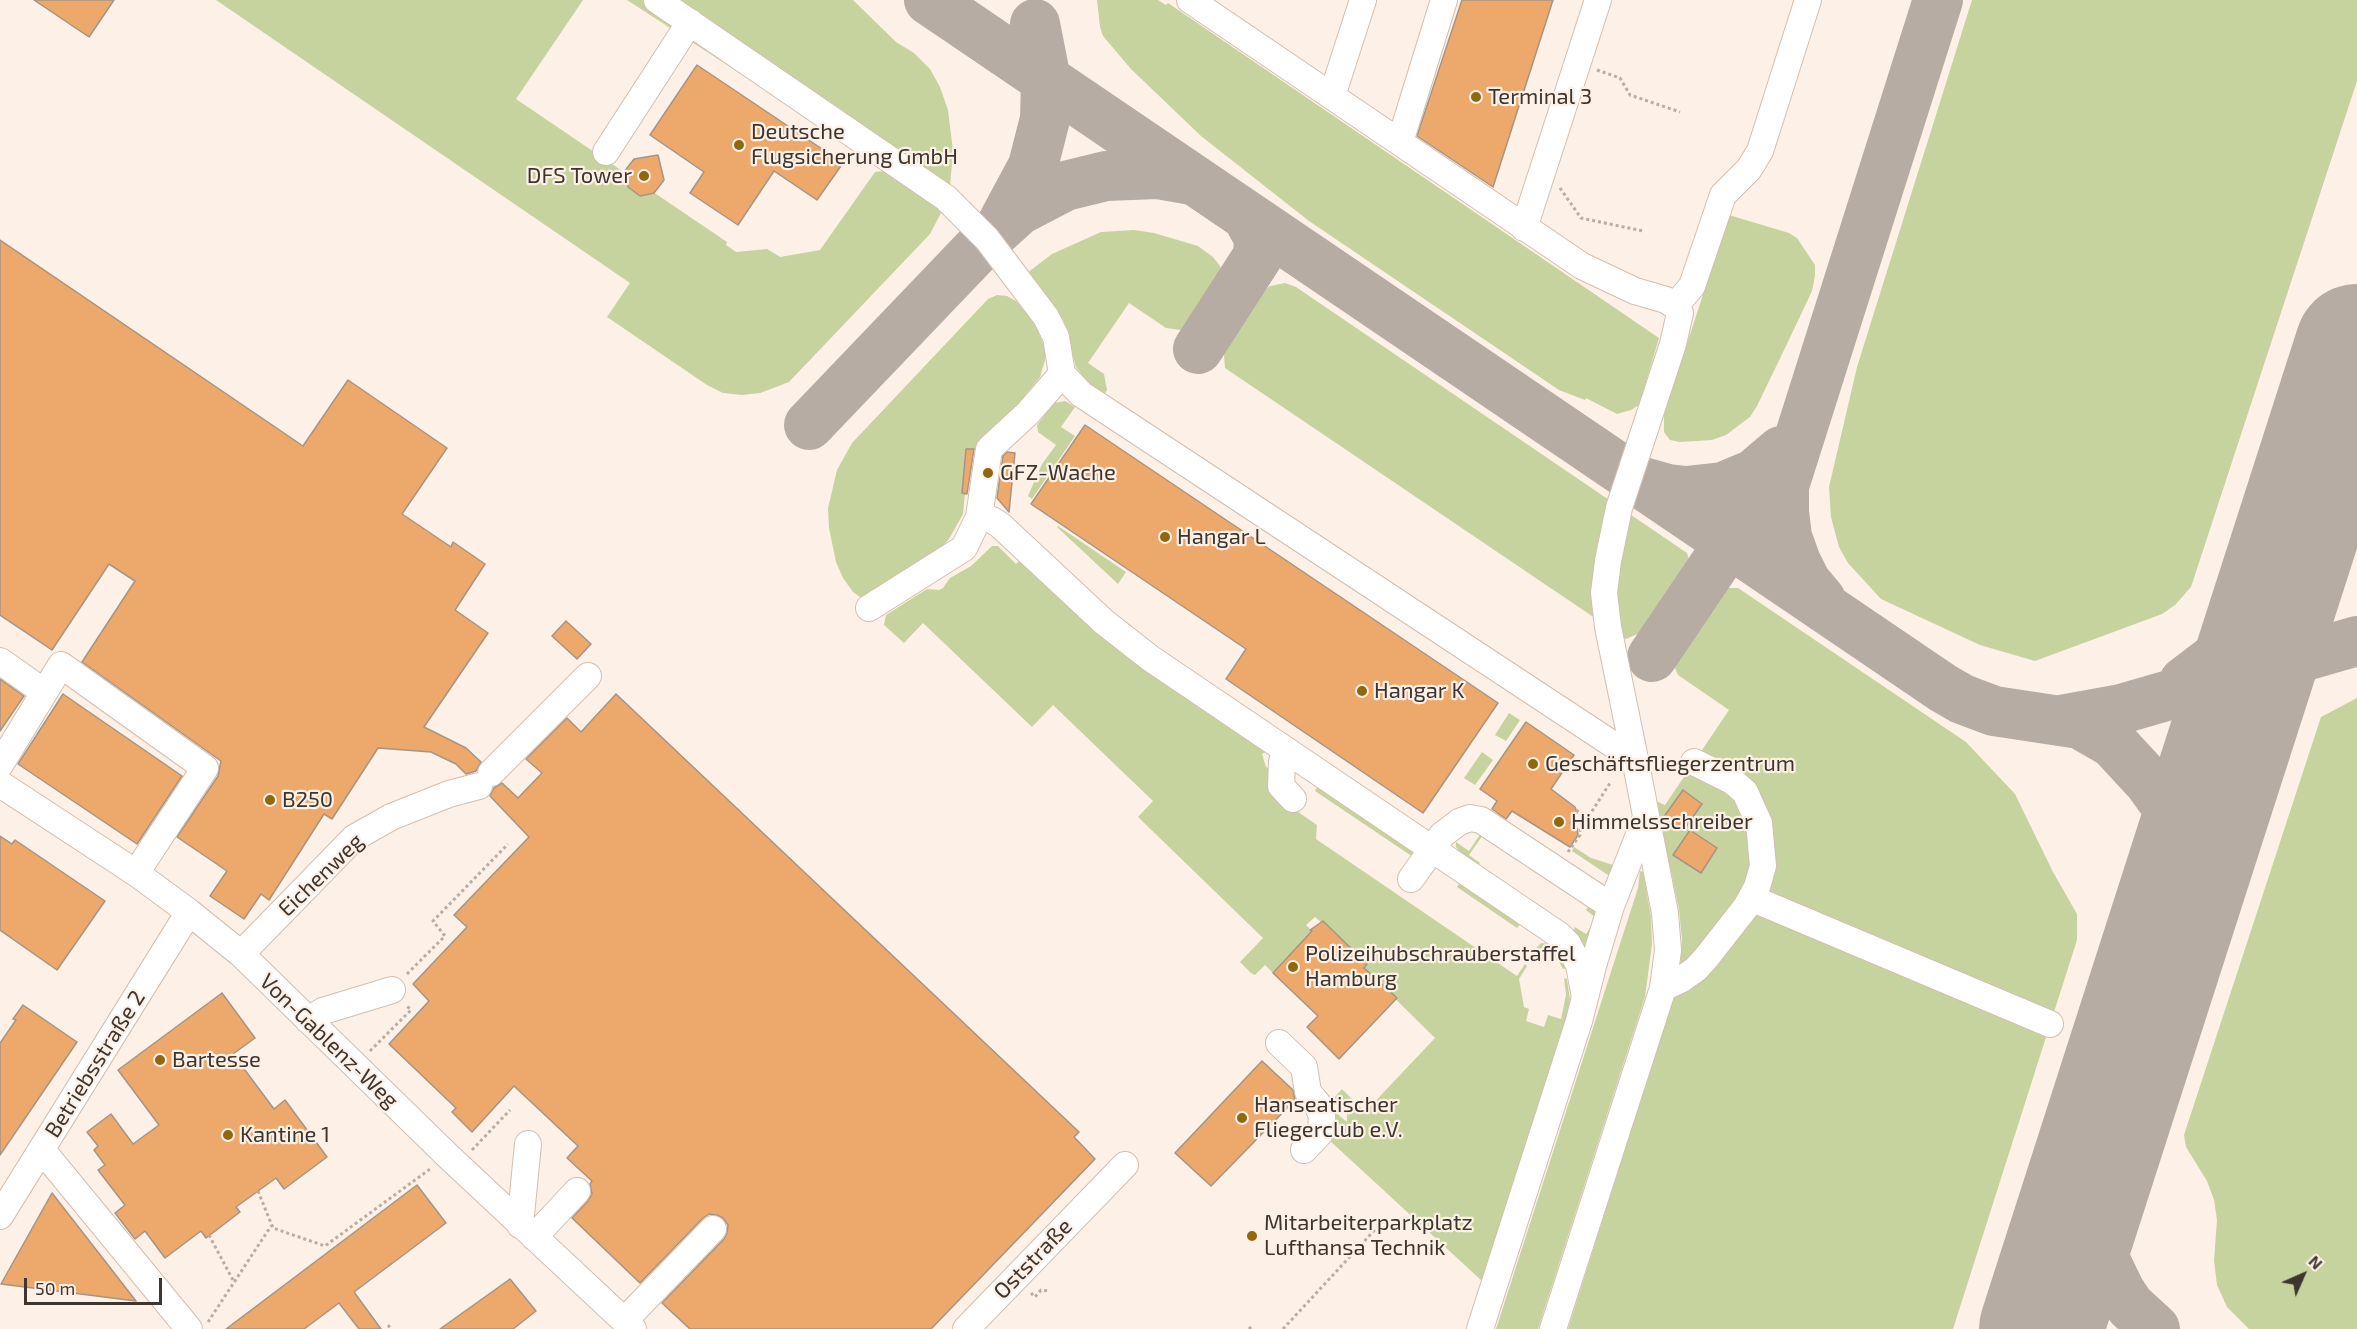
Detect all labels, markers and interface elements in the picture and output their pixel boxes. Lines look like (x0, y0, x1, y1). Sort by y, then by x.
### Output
place label: Terminal 3 (1488, 84, 1592, 110)
marker: Terminal 3 (1469, 90, 1483, 104)
place label: Deutsche Flugsicherung GmbH (751, 119, 958, 170)
marker: Deutsche Flugsicherung GmbH (732, 138, 746, 152)
place label: DFS Tower (527, 163, 632, 189)
marker: DFS Tower (637, 169, 651, 183)
place label: GFZ-Wache (1000, 460, 1116, 486)
marker: GFZ-Wache (981, 466, 995, 480)
place label: Hangar L (1177, 524, 1266, 550)
marker: Hangar L (1158, 530, 1172, 544)
place label: Hangar K (1374, 678, 1465, 704)
marker: Hangar K (1355, 684, 1369, 698)
place label: Geschäftsfliegerzentrum (1545, 751, 1795, 777)
marker: Geschäftsfliegerzentrum (1526, 757, 1540, 771)
place label: B250 (282, 787, 333, 813)
marker: B250 (263, 793, 277, 807)
place label: Himmelsschreiber (1571, 809, 1753, 835)
marker: Himmelsschreiber (1552, 815, 1566, 829)
street label: Eichenweg (273, 828, 369, 922)
place label: Polizeihubschrauberstaffel Hamburg (1305, 941, 1575, 992)
marker: Polizeihubschrauberstaffel Hamburg (1286, 960, 1300, 974)
street label: Von-Gablenz-Weg (254, 968, 404, 1114)
street label: Betriebsstraße 2 (39, 986, 151, 1142)
place label: Bartesse (172, 1047, 261, 1073)
marker: Bartesse (153, 1053, 167, 1067)
place label: Hanseatischer Fliegerclub e.V. (1254, 1092, 1403, 1144)
marker: Hanseatischer Fliegerclub e.V. (1235, 1111, 1249, 1125)
place label: Kantine 1 (240, 1122, 330, 1148)
marker: Kantine 1 (221, 1128, 235, 1142)
place label: Mitarbeiterparkplatz Lufthansa Technik (1264, 1210, 1473, 1262)
street label: Oststraße (988, 1213, 1078, 1305)
marker: Mitarbeiterparkplatz Lufthansa Technik (1245, 1229, 1259, 1243)
north arrow (2273, 1245, 2333, 1305)
text: N (2305, 1251, 2327, 1273)
scale bar (27, 1266, 165, 1304)
text: 50 m (35, 1277, 75, 1299)

